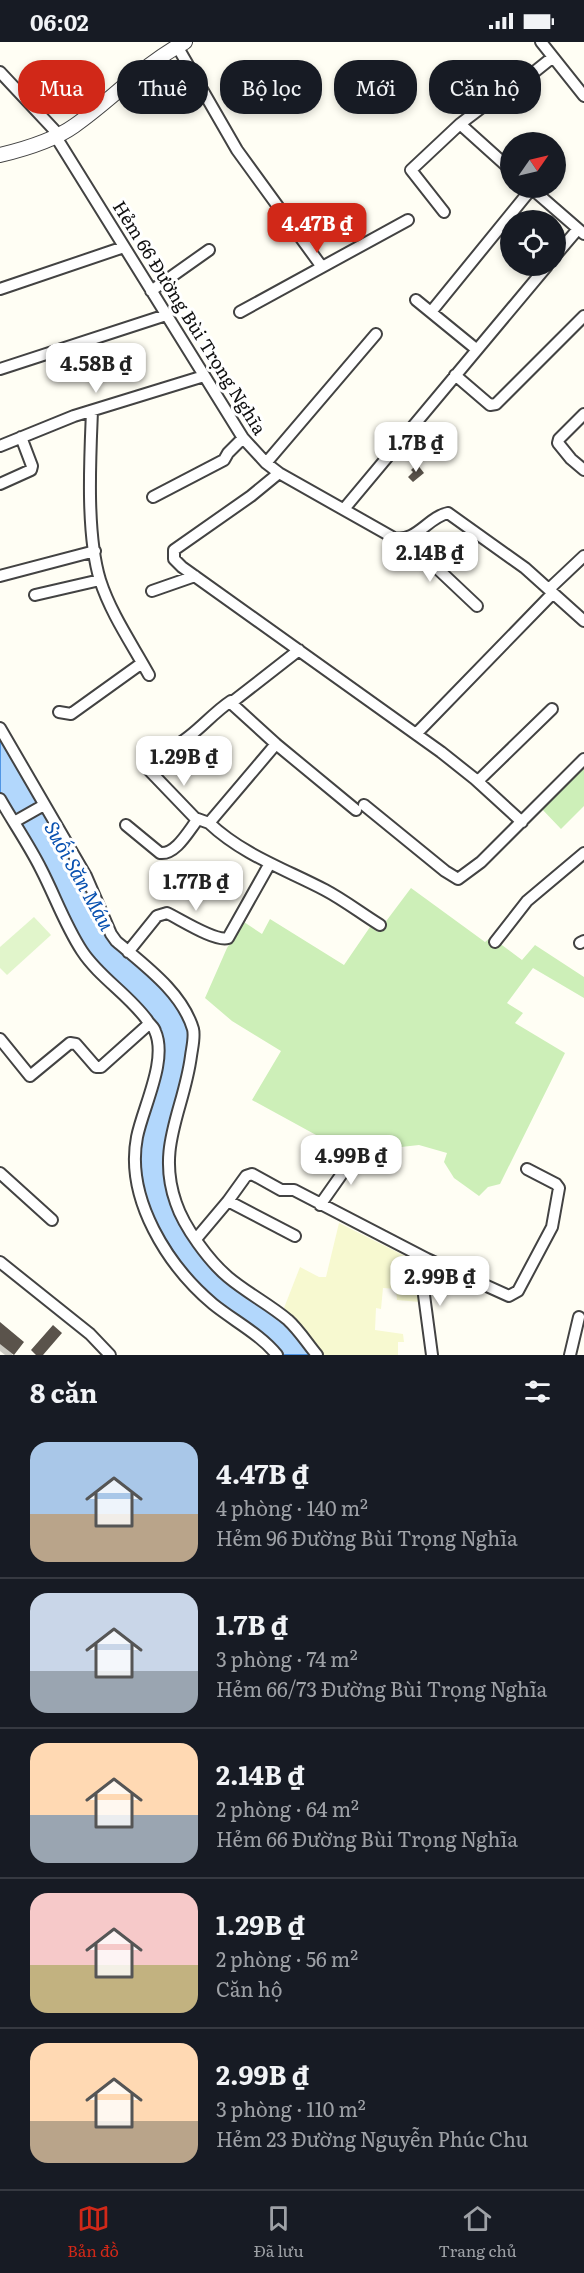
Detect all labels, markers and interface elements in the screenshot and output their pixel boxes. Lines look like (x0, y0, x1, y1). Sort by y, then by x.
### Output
text: 06:02 (30, 5, 89, 38)
chip: Mua (18, 60, 105, 114)
chip: Thuê (117, 60, 208, 114)
chip: Bộ lọc (220, 60, 322, 114)
chip: Mới (334, 60, 417, 114)
chip: Căn hộ (429, 60, 541, 114)
north arrow (500, 132, 566, 198)
map controls (500, 132, 566, 276)
street label: Hẻm 66 Đường Bùi Trọng Nghĩa (107, 195, 274, 440)
pin: 4.47B ₫ (262, 203, 372, 254)
text: 4.47B ₫ (281, 207, 353, 237)
button: locate (500, 210, 566, 276)
pin: 4.58B ₫ (41, 343, 151, 394)
text: 4.58B ₫ (60, 347, 132, 377)
pin: 1.7B ₫ (367, 422, 465, 473)
text: 1.7B ₫ (388, 426, 444, 456)
pin: 2.14B ₫ (375, 532, 485, 583)
text: 2.14B ₫ (396, 536, 464, 566)
pin: 1.29B ₫ (129, 736, 239, 787)
text: 1.29B ₫ (150, 740, 218, 770)
water label: Suối Săn Máu (38, 815, 123, 935)
pin: 1.77B ₫ (141, 861, 251, 912)
text: 1.77B ₫ (163, 865, 229, 895)
pin: 4.99B ₫ (296, 1135, 406, 1186)
text: 4.99B ₫ (315, 1139, 387, 1169)
pin: 2.99B ₫ (385, 1256, 495, 1307)
text: 2.99B ₫ (404, 1260, 476, 1290)
text: 8 căn (30, 1372, 98, 1411)
icon: filters (521, 1375, 554, 1408)
text: 4.47B ₫ (216, 1453, 308, 1492)
icon: home (78, 1466, 150, 1538)
text: 4 phòng · 140 m² (216, 1492, 368, 1522)
text: Hẻm 96 Đường Bùi Trọng Nghĩa (216, 1522, 518, 1552)
text: 1.7B ₫ (216, 1604, 288, 1643)
icon: home (78, 1617, 150, 1689)
text: 3 phòng · 74 m² (216, 1643, 358, 1673)
text: Hẻm 66/73 Đường Bùi Trọng Nghĩa (216, 1673, 547, 1703)
text: 2.14B ₫ (216, 1754, 304, 1793)
icon: home (78, 1767, 150, 1839)
text: 2 phòng · 64 m² (216, 1793, 359, 1823)
text: Hẻm 66 Đường Bùi Trọng Nghĩa (216, 1823, 518, 1853)
text: 1.29B ₫ (216, 1904, 304, 1943)
icon: home (78, 1917, 150, 1989)
text: 2 phòng · 56 m² (216, 1943, 358, 1973)
text: Căn hộ (216, 1973, 282, 2003)
text: 2.99B ₫ (216, 2054, 309, 2093)
icon: home (78, 2067, 150, 2139)
text: 3 phòng · 110 m² (216, 2093, 366, 2123)
text: Hẻm 23 Đường Nguyễn Phúc Chu (216, 2123, 528, 2153)
tab: Bản đồ (67, 2202, 119, 2262)
tab: Đã lưu (253, 2202, 304, 2262)
tab: Trang chủ (438, 2202, 517, 2262)

